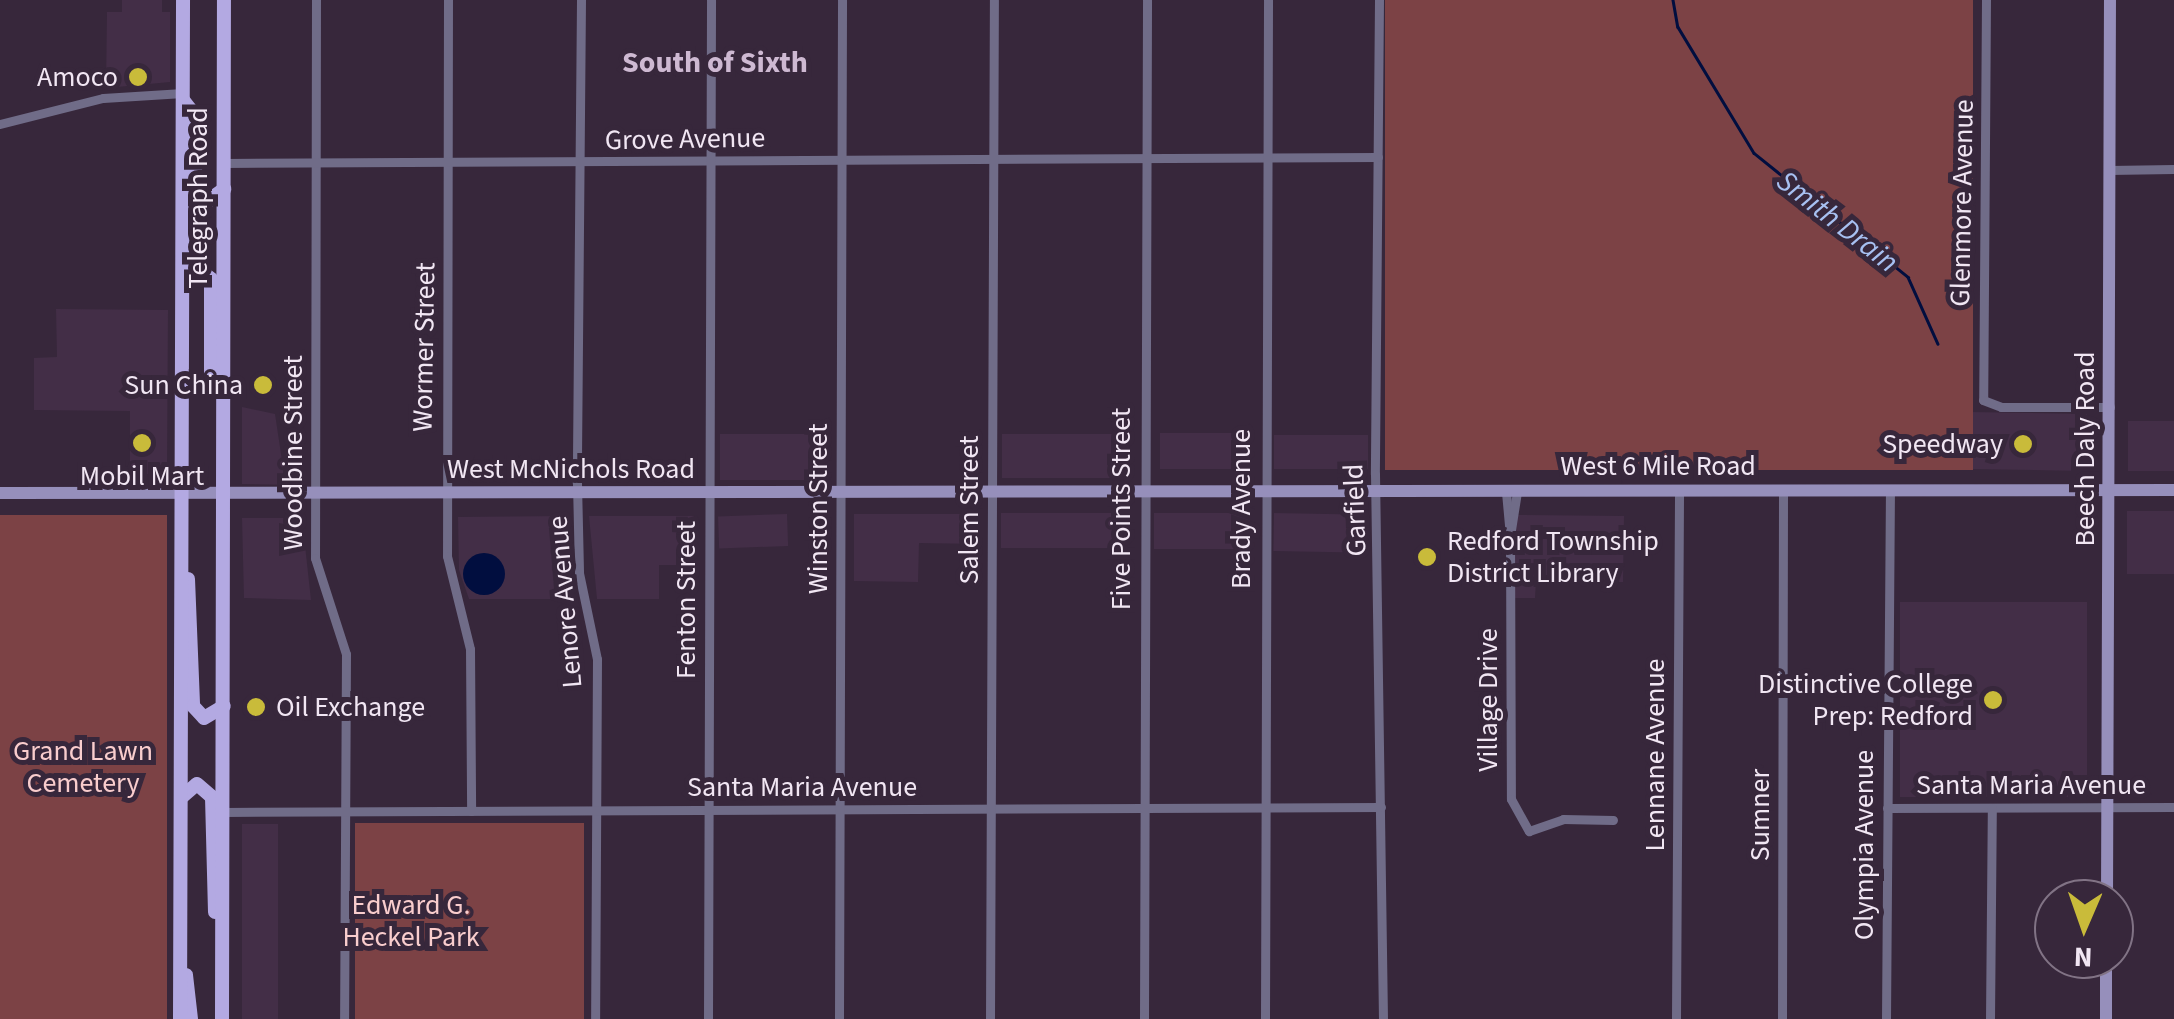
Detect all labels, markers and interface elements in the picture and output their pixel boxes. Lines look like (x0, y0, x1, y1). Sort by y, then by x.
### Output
district label: South of Sixth (622, 45, 808, 81)
place label: Amoco (37, 60, 118, 94)
marker: Amoco (127, 66, 149, 88)
street label: Glenmore Avenue (1943, 99, 1981, 307)
street label: Telegraph Road (181, 107, 215, 289)
street label: Grove Avenue (604, 121, 766, 157)
water label: Smith Drain (1769, 163, 1905, 281)
street label: Wormer Street (406, 262, 442, 432)
street label: Beech Daly Road (2068, 351, 2102, 547)
street label: Woodbine Street (276, 355, 310, 551)
place label: Sun China (124, 368, 243, 402)
marker: Sun China (252, 374, 274, 396)
street label: Five Points Street (1104, 408, 1138, 610)
street label: Winston Street (801, 424, 835, 594)
place label: Speedway (1882, 427, 2003, 461)
street label: Brady Avenue (1224, 429, 1258, 589)
marker: Mobil Mart (131, 432, 153, 454)
marker: Speedway (2012, 433, 2034, 455)
street label: Salem Street (952, 435, 986, 585)
street label: West 6 Mile Road (1560, 449, 1756, 483)
street label: West McNichols Road (447, 452, 695, 486)
place label: Mobil Mart (80, 459, 204, 493)
street label: Garfield (1337, 463, 1373, 557)
street label: Lenore Avenue (541, 514, 589, 690)
street label: Fenton Street (669, 521, 703, 679)
place label: Redford Township District Library (1447, 524, 1659, 590)
marker: Redford Township District Library (1416, 546, 1438, 568)
street label: Village Drive (1471, 628, 1505, 772)
street label: Lennane Avenue (1638, 658, 1672, 852)
place label: Distinctive College Prep: Redford (1758, 667, 1973, 733)
marker: Distinctive College Prep: Redford (1982, 689, 2004, 711)
place label: Oil Exchange (276, 690, 425, 724)
marker: Oil Exchange (245, 696, 267, 718)
park label: Grand Lawn Cemetery (13, 734, 153, 800)
street label: Olympia Avenue (1847, 750, 1881, 940)
street label: Santa Maria Avenue (1916, 768, 2146, 802)
street label: Sumner (1743, 769, 1777, 861)
street label: Santa Maria Avenue (687, 770, 917, 804)
north arrow (2034, 879, 2134, 979)
park label: Edward G. Heckel Park (342, 888, 480, 954)
text: N (2073, 937, 2093, 977)

